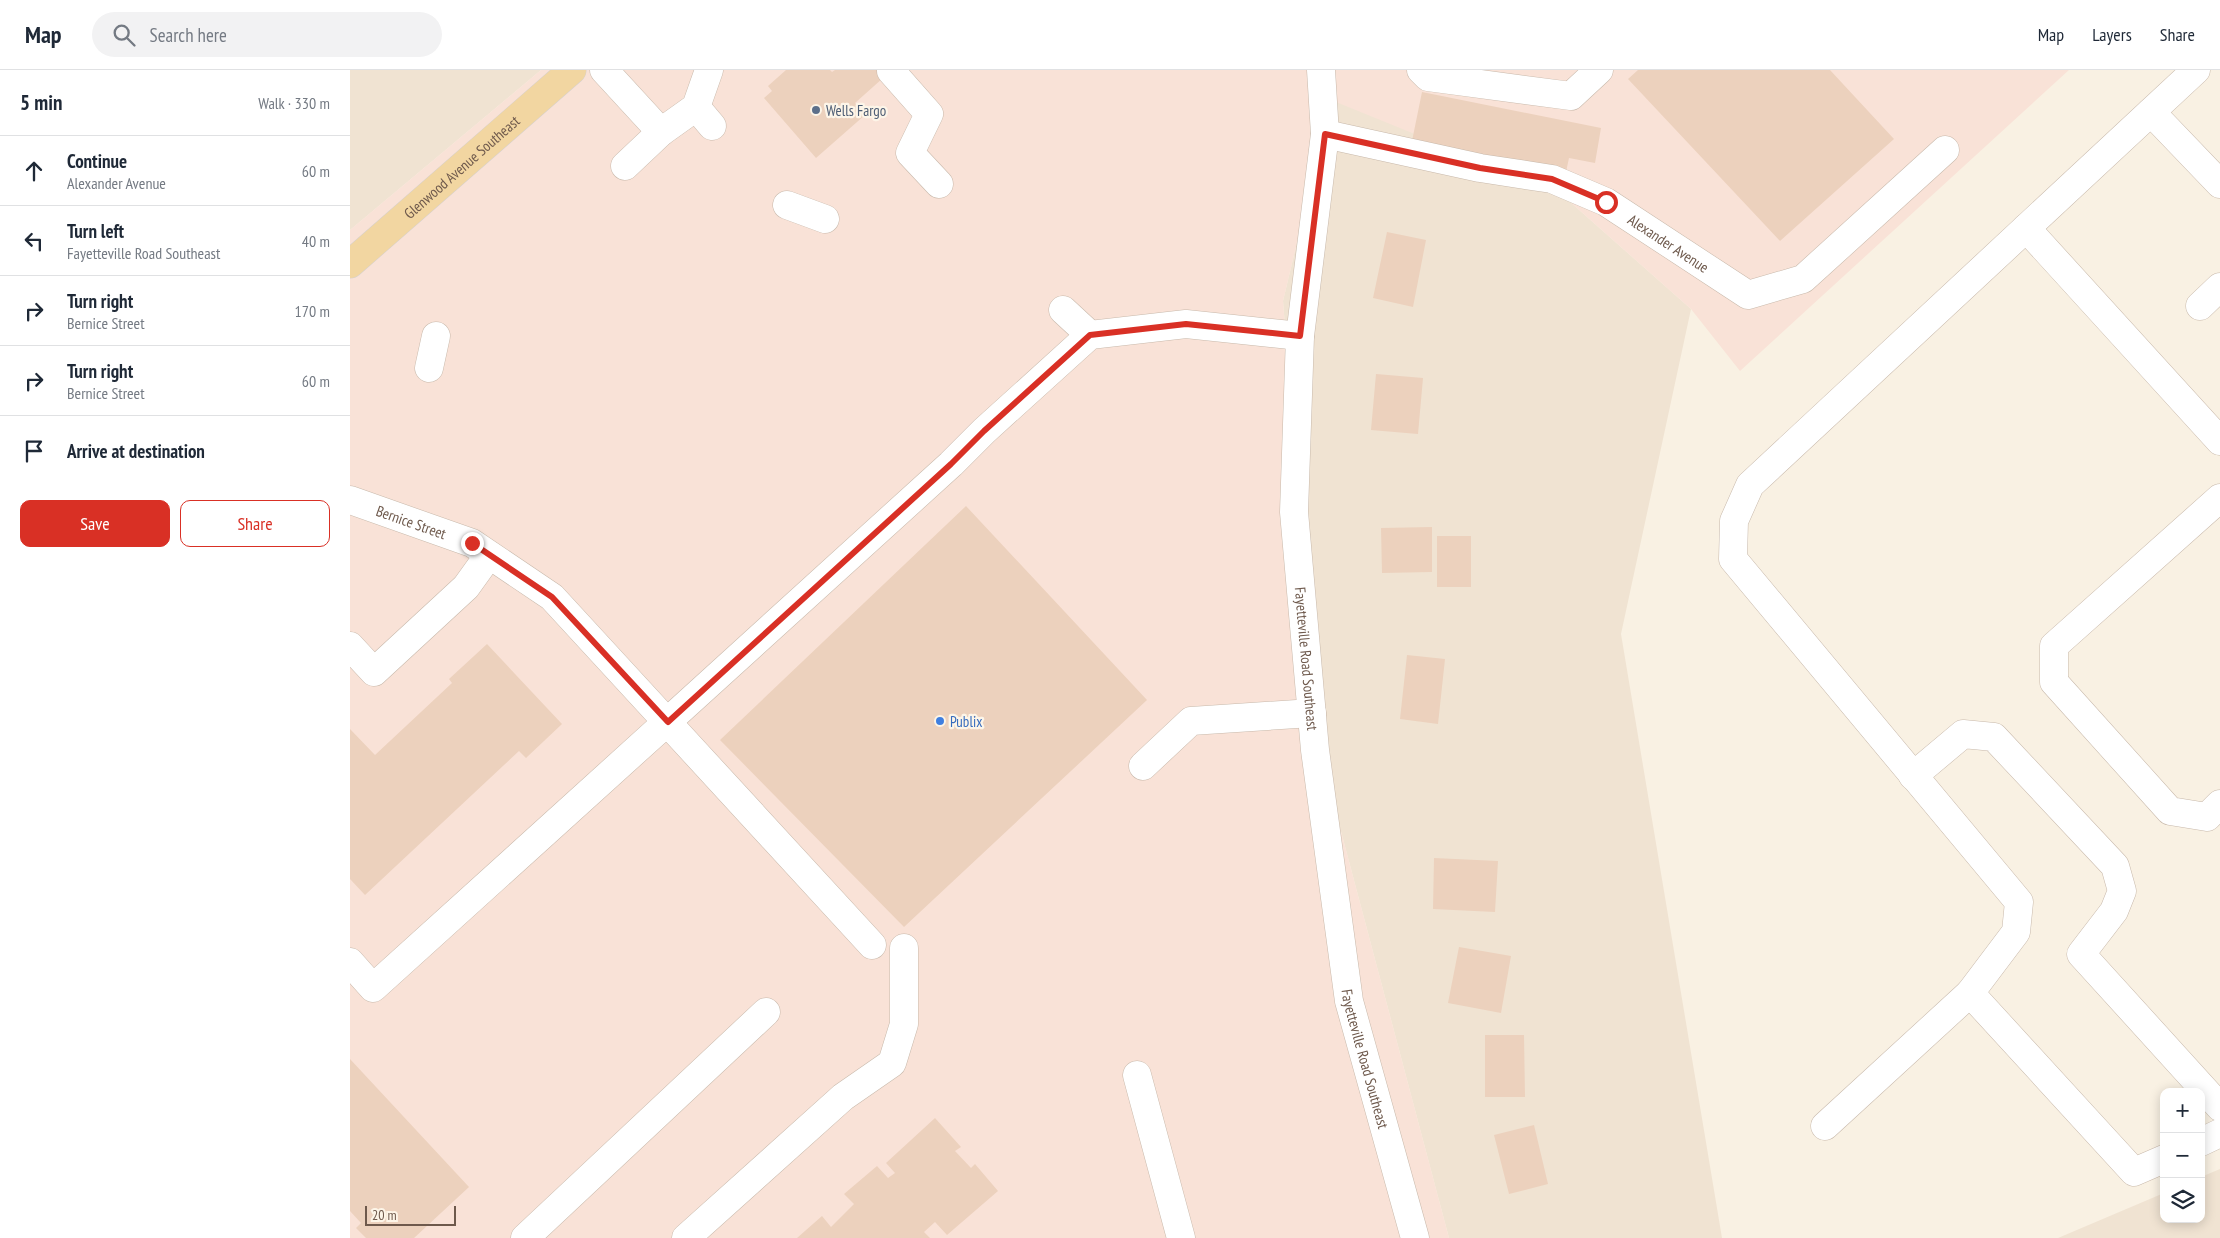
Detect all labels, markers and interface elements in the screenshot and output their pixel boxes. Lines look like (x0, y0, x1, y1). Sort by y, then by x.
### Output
search box (92, 12, 442, 57)
text: Map (25, 19, 62, 50)
icon: search (110, 21, 138, 49)
text: Search here (150, 23, 227, 47)
text: Map (2038, 23, 2064, 46)
text: Layers (2092, 23, 2132, 46)
text: Share (2160, 23, 2195, 46)
text: 5 min (20, 89, 62, 116)
text: Walk · 330 m (258, 93, 330, 113)
place label: Wells Fargo (826, 101, 886, 120)
marker: Wells Fargo (810, 104, 822, 116)
street label: Glenwood Avenue Southeast (400, 111, 523, 222)
text: Continue (67, 149, 127, 173)
icon: ahead (20, 157, 48, 185)
text: 60 m (302, 161, 330, 181)
text: Alexander Avenue (67, 173, 166, 193)
route start (1595, 191, 1618, 214)
street label: Alexander Avenue (1624, 210, 1713, 276)
text: Turn left (67, 219, 124, 243)
icon: left (20, 227, 48, 255)
text: 40 m (302, 231, 330, 251)
text: Fayetteville Road Southeast (67, 243, 220, 263)
text: Turn right (67, 289, 133, 313)
icon: right (20, 297, 48, 325)
text: 170 m (295, 301, 330, 321)
text: Bernice Street (67, 313, 145, 333)
text: Turn right (67, 359, 133, 383)
icon: right (20, 367, 48, 395)
text: 60 m (302, 371, 330, 391)
text: Bernice Street (67, 383, 145, 403)
icon: arrive (20, 437, 48, 465)
text: Arrive at destination (67, 439, 205, 463)
button: Save (20, 500, 170, 547)
button: Share (180, 500, 330, 547)
street label: Bernice Street (374, 501, 449, 543)
route end (461, 532, 484, 555)
street label: Fayetteville Road Southeast (1291, 586, 1323, 731)
place label: Publix (950, 712, 982, 731)
marker: Publix (934, 715, 946, 727)
street label: Fayetteville Road Southeast (1338, 988, 1394, 1131)
map controls (2160, 1088, 2205, 1223)
button: + (2160, 1088, 2205, 1133)
button: − (2160, 1133, 2205, 1178)
button: layers (2160, 1178, 2205, 1223)
scale bar (365, 1203, 456, 1226)
text: 20 m (372, 1206, 397, 1224)

